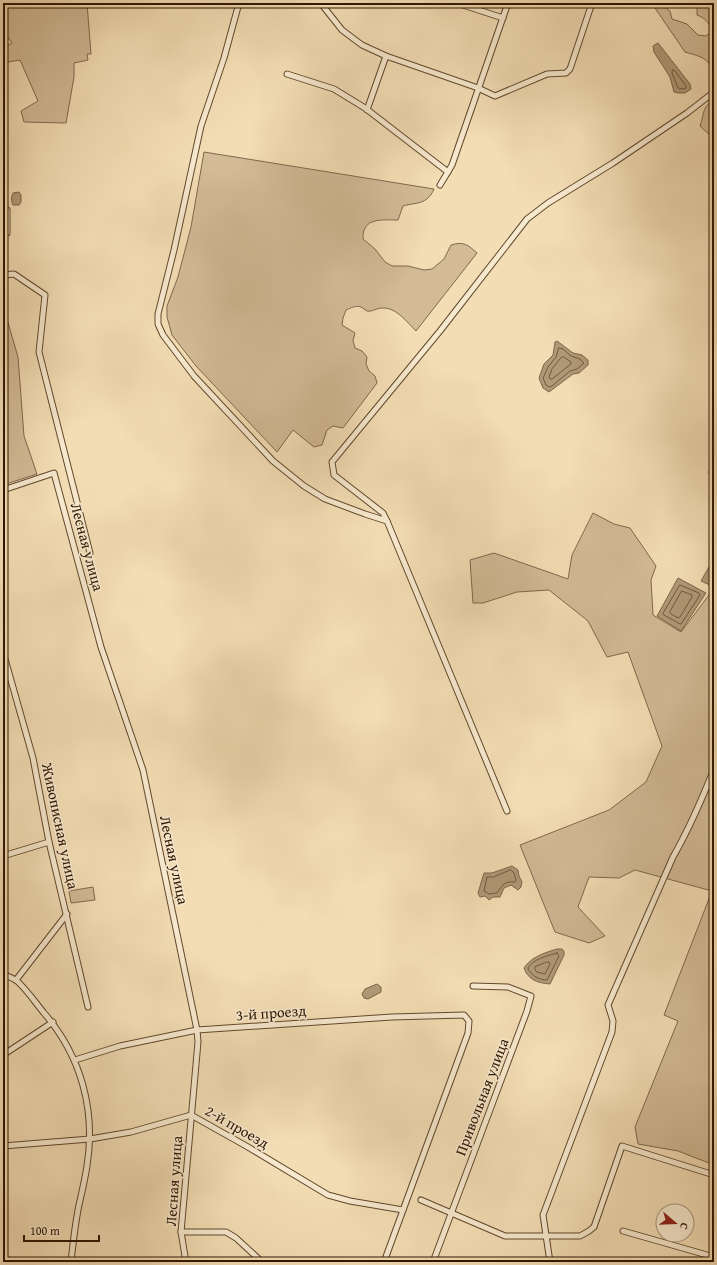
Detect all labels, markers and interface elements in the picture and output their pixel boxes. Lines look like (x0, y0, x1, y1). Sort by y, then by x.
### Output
street label: Лесная улица (66, 500, 110, 594)
street label: Живописная улица (37, 760, 84, 892)
street label: Лесная улица (155, 813, 194, 907)
street label: 3-й проезд (235, 1000, 307, 1025)
street label: Привольная улица (449, 1034, 514, 1159)
street label: 2-й проезд (201, 1100, 273, 1153)
street label: Лесная улица (160, 1134, 187, 1227)
north arrow (655, 1203, 695, 1243)
scale bar (24, 1217, 99, 1243)
text: С (676, 1221, 693, 1232)
text: 100 m (30, 1222, 60, 1239)

